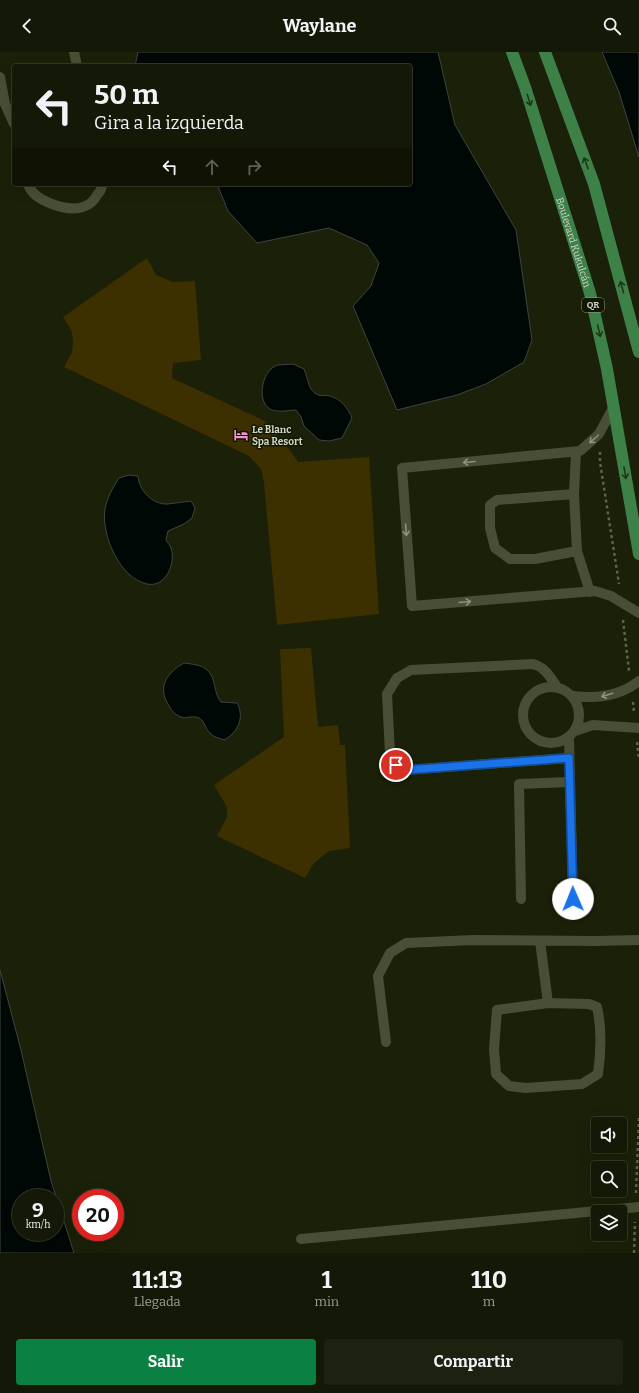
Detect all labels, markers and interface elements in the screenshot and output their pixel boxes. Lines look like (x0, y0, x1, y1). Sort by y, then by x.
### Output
icon: back (16, 15, 38, 37)
text: Waylane (283, 15, 356, 37)
icon: search (601, 15, 623, 37)
text: 50 m (94, 78, 159, 111)
icon: left (28, 80, 80, 132)
one-way arrow (526, 93, 533, 106)
text: Gira a la izquierda (94, 112, 244, 134)
icon: left (159, 156, 181, 178)
icon: ahead (201, 156, 223, 178)
icon: right (243, 156, 265, 178)
one-way arrow (581, 157, 589, 169)
street label: Boulevard Kukulcán (553, 196, 593, 289)
one-way arrow (618, 281, 625, 294)
road number: QR (582, 298, 604, 312)
one-way arrow (595, 325, 603, 338)
place label: Le Blanc Spa Resort (252, 424, 303, 448)
hotel icon: Le Blanc Spa Resort (233, 427, 249, 443)
one-way arrow (589, 434, 599, 443)
one-way arrow (463, 458, 476, 465)
one-way arrow (621, 466, 629, 479)
one-way arrow (403, 523, 410, 536)
one-way arrow (458, 598, 471, 605)
one-way arrow (601, 692, 614, 699)
pin (379, 748, 413, 782)
icon: arrive (385, 754, 407, 776)
position arrow (552, 878, 594, 920)
map controls (591, 1117, 627, 1241)
button: sound (591, 1117, 627, 1153)
button: search (591, 1161, 627, 1197)
speed limit sign: 20 (72, 1189, 124, 1241)
text: 9 (32, 1198, 44, 1222)
button: layers (591, 1205, 627, 1241)
text: km/h (26, 1219, 50, 1231)
text: 11:13 (132, 1266, 183, 1294)
text: 1 (322, 1266, 332, 1294)
text: 110 (471, 1266, 507, 1294)
text: Llegada (134, 1294, 181, 1309)
text: min (315, 1294, 339, 1309)
text: m (483, 1294, 495, 1309)
button: Salir (16, 1339, 316, 1385)
button: Compartir (324, 1339, 623, 1385)

